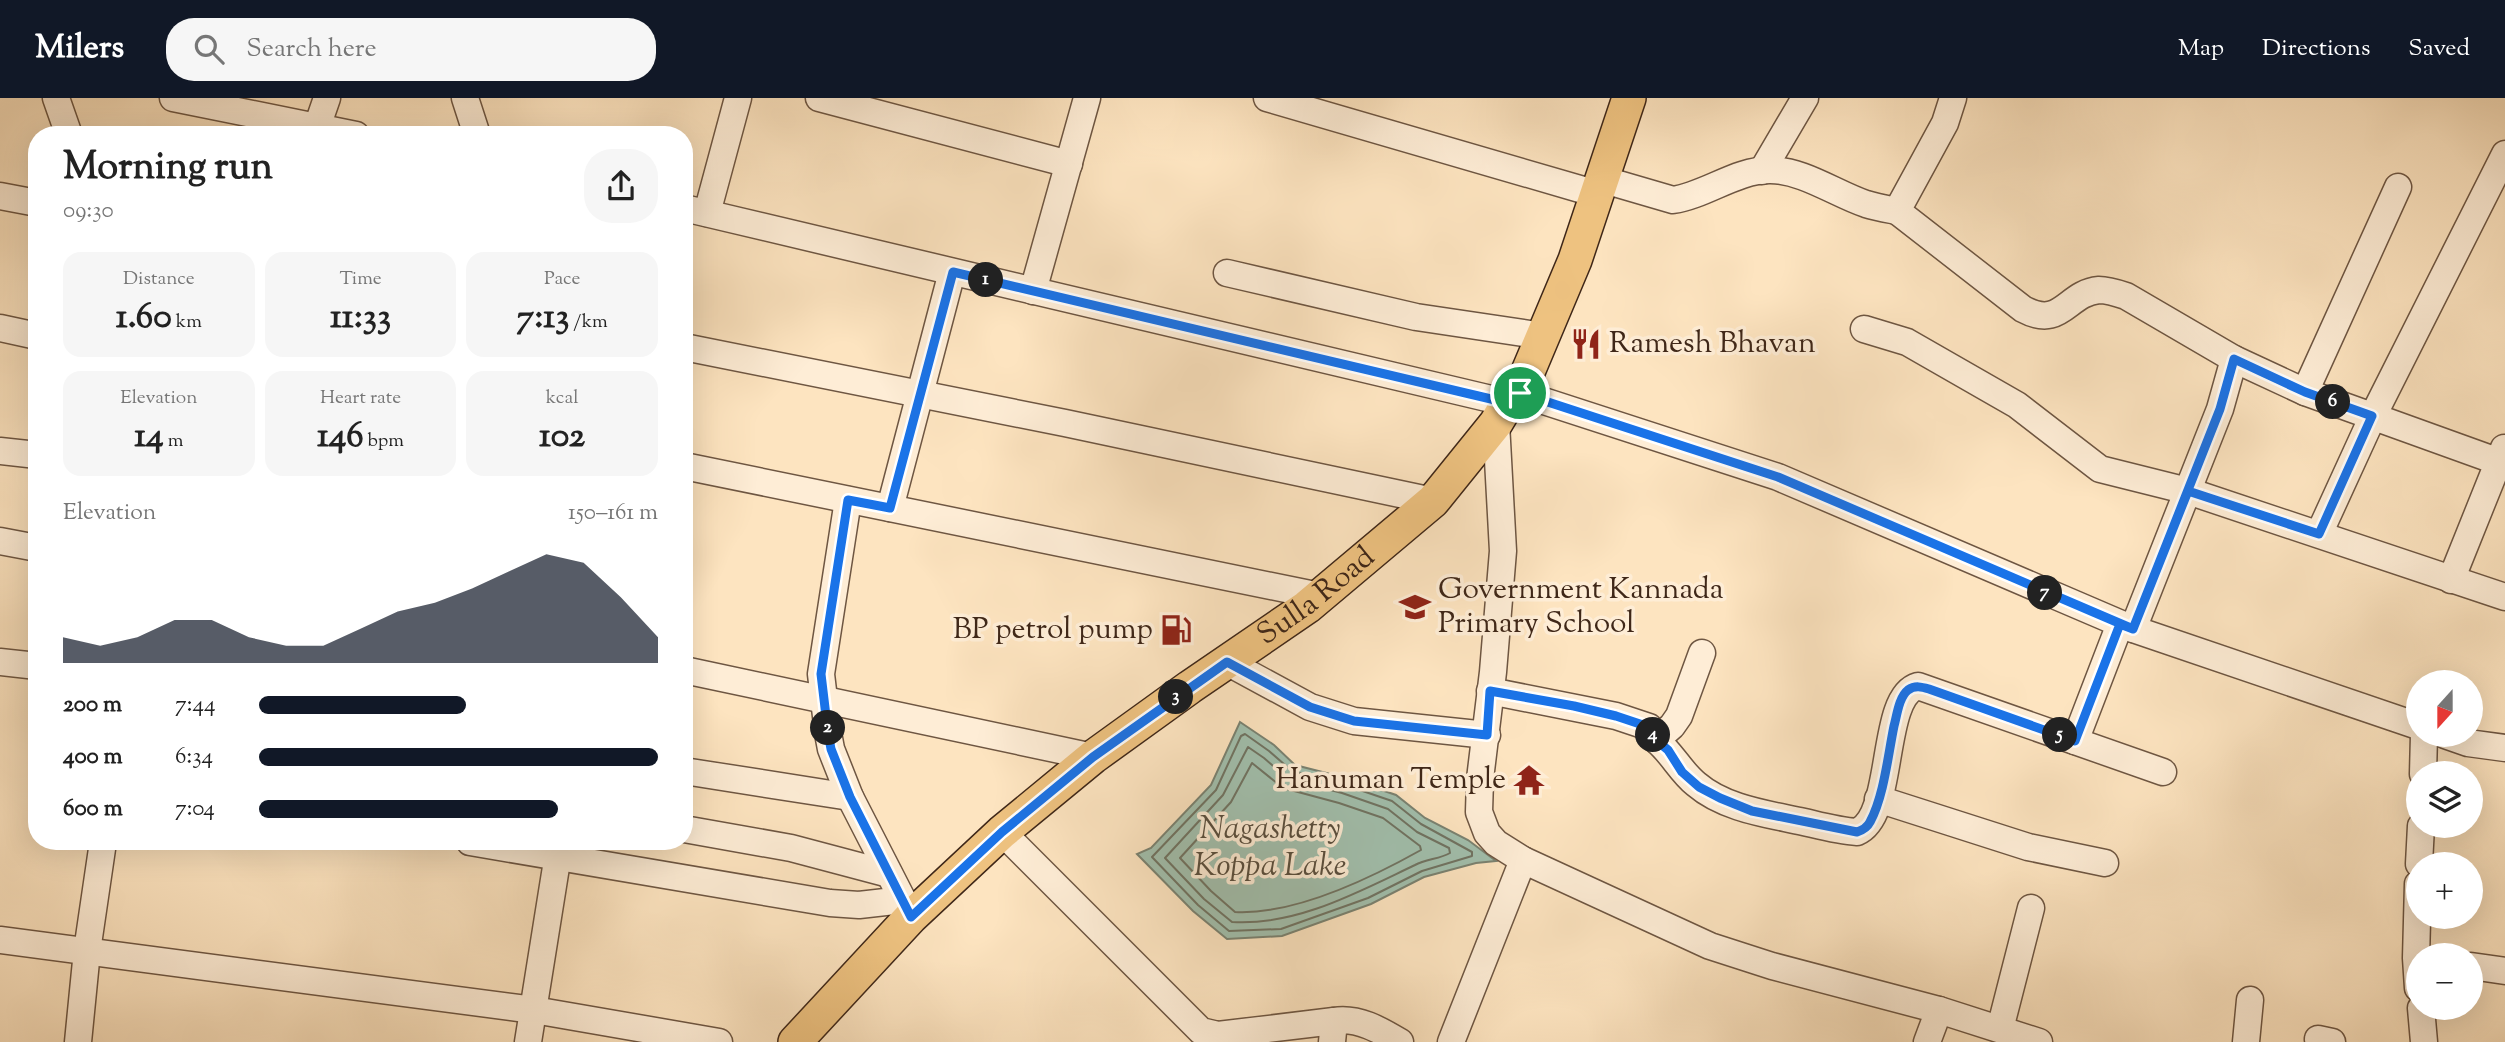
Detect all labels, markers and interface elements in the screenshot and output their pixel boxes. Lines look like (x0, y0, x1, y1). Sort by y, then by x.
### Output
search box (166, 18, 656, 81)
text: Milers (35, 25, 124, 73)
icon: search (190, 30, 228, 68)
text: Search here (246, 31, 377, 68)
text: Map (2178, 32, 2224, 66)
text: Directions (2262, 32, 2370, 66)
text: Saved (2408, 32, 2470, 66)
text: Morning run (63, 142, 273, 196)
button: share (584, 149, 658, 223)
text: 09:30 (63, 195, 114, 228)
pin: 1 (968, 262, 1004, 298)
text: Distance (123, 266, 195, 293)
text: Time (339, 266, 382, 293)
text: Pace (544, 266, 580, 293)
text: 1 (982, 266, 989, 293)
text: 1.60 (116, 293, 172, 344)
text: 11:33 (330, 293, 391, 344)
text: 7:13 (517, 293, 569, 344)
text: km (172, 309, 202, 336)
text: /km (569, 309, 608, 336)
place label: Ramesh Bhavan (1609, 323, 1816, 366)
restaurant icon: Ramesh Bhavan (1569, 327, 1603, 361)
pin (1490, 363, 1550, 423)
icon: arrive (1501, 374, 1539, 412)
pin: 6 (2316, 384, 2350, 420)
text: Elevation (120, 385, 197, 412)
text: Heart rate (320, 385, 401, 412)
text: kcal (546, 385, 578, 412)
text: 6 (2328, 388, 2337, 415)
text: 14 (134, 412, 164, 463)
text: 146 (317, 412, 364, 463)
text: 102 (539, 412, 585, 463)
text: m (164, 428, 183, 455)
text: bpm (364, 428, 404, 455)
text: Elevation (63, 497, 156, 530)
text: 150–161 m (568, 497, 658, 530)
street label: Sulla Road (1249, 537, 1385, 656)
place label: Government Kannada Primary School (1438, 569, 1724, 646)
pin: 7 (2028, 575, 2062, 610)
text: 7 (2040, 579, 2049, 606)
school or university icon: Government Kannada Primary School (1398, 590, 1432, 624)
place label: BP petrol pump (953, 609, 1153, 652)
fuel station icon: BP petrol pump (1159, 613, 1193, 647)
north arrow (2406, 670, 2483, 747)
map controls (2406, 670, 2483, 1020)
pin: 3 (1158, 680, 1194, 714)
text: 3 (1172, 683, 1179, 710)
text: 200 m (63, 689, 122, 722)
text: 7:44 (175, 689, 216, 722)
pin: 2 (810, 710, 846, 746)
text: 2 (823, 714, 832, 741)
pin: 4 (1636, 718, 1670, 752)
pin: 5 (2042, 718, 2078, 752)
text: 4 (1648, 721, 1657, 748)
text: 5 (2056, 721, 2063, 748)
text: 400 m (63, 741, 123, 774)
text: 6:34 (175, 741, 213, 774)
place label: Hanuman Temple (1275, 759, 1506, 802)
button: layers (2406, 761, 2483, 838)
temple icon: Hanuman Temple (1512, 763, 1546, 797)
text: 600 m (63, 793, 123, 826)
text: 7:04 (175, 793, 215, 826)
water label: Nagashetty Koppa Lake (1194, 807, 1346, 890)
button: + (2406, 852, 2483, 929)
button: − (2406, 943, 2483, 1020)

